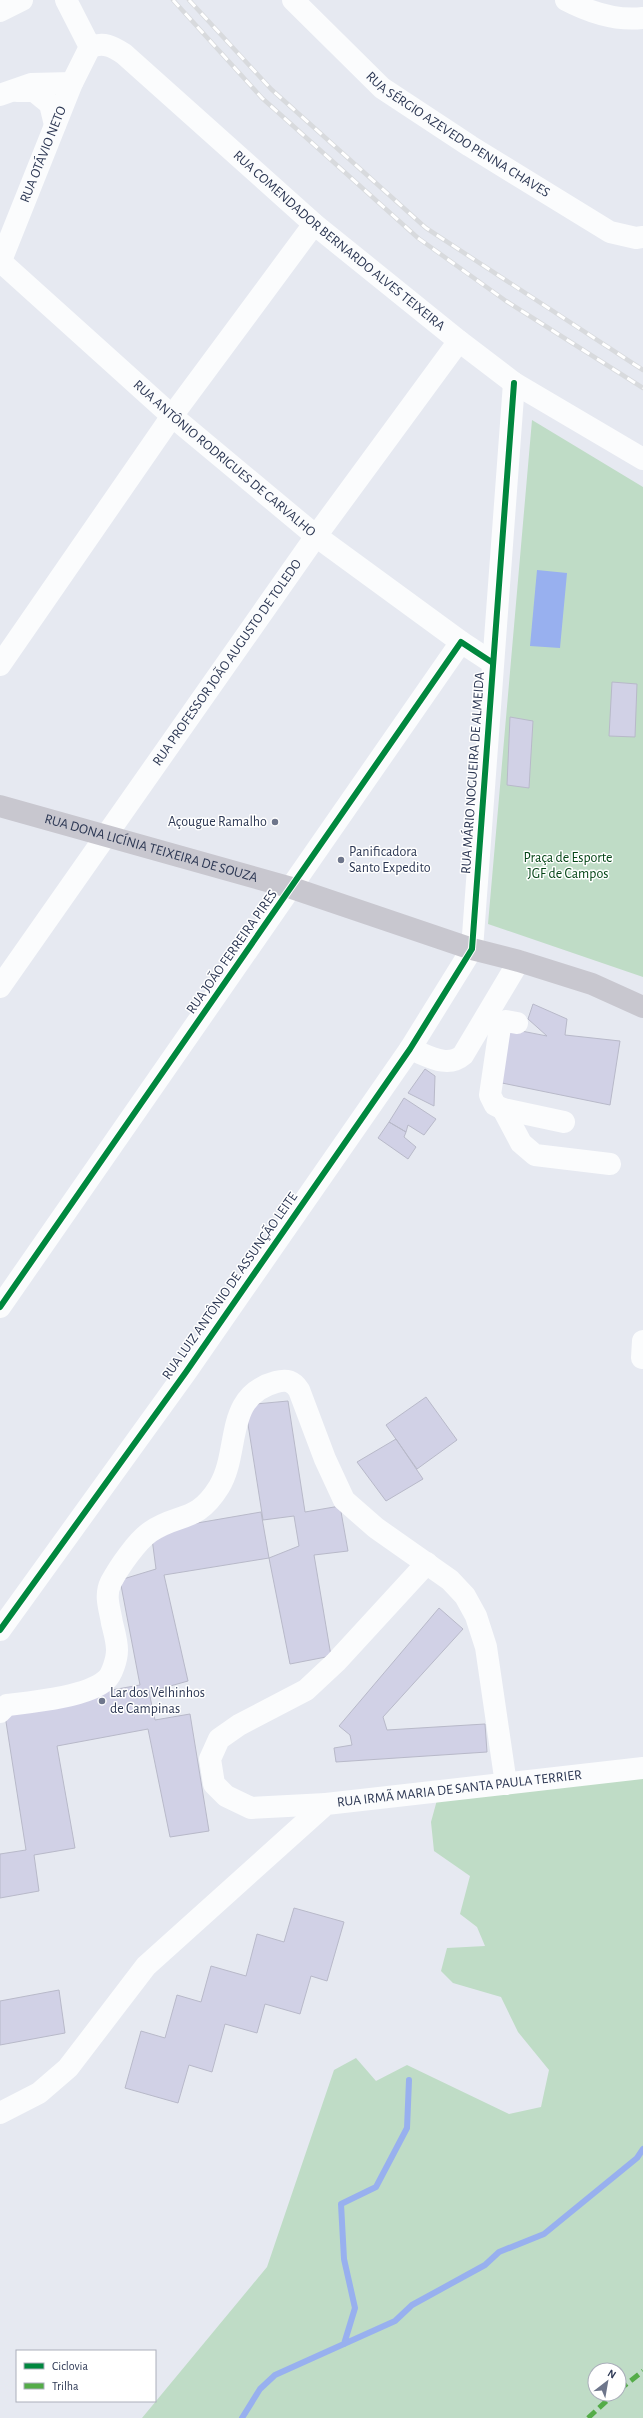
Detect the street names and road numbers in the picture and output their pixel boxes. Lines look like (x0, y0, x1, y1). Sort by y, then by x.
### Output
street label: RUA SÉRGIO AZEVEDO PENNA CHAVES (363, 69, 552, 200)
street label: RUA OTÁVIO NETO (18, 104, 69, 205)
street label: RUA COMENDADOR BERNARDO ALVES TEIXEIRA (230, 148, 447, 333)
street label: RUA ANTÔNIO RODRIGUES DE CARVALHO (131, 378, 318, 539)
street label: RUA PROFESSOR JOÃO AUGUSTO DE TOLEDO (150, 557, 304, 769)
street label: RUA MÁRIO NOGUEIRA DE ALMEIDA (456, 671, 487, 875)
street label: RUA DONA LICÍNIA TEIXEIRA DE SOUZA (43, 812, 259, 885)
street label: RUA JOÃO FERREIRA PIRES (182, 886, 280, 1016)
street label: RUA LUIZ ANTÔNIO DE ASSUNÇÃO LEITE (158, 1188, 300, 1382)
street label: RUA IRMÃ MARIA DE SANTA PAULA TERRIER (336, 1768, 583, 1810)

